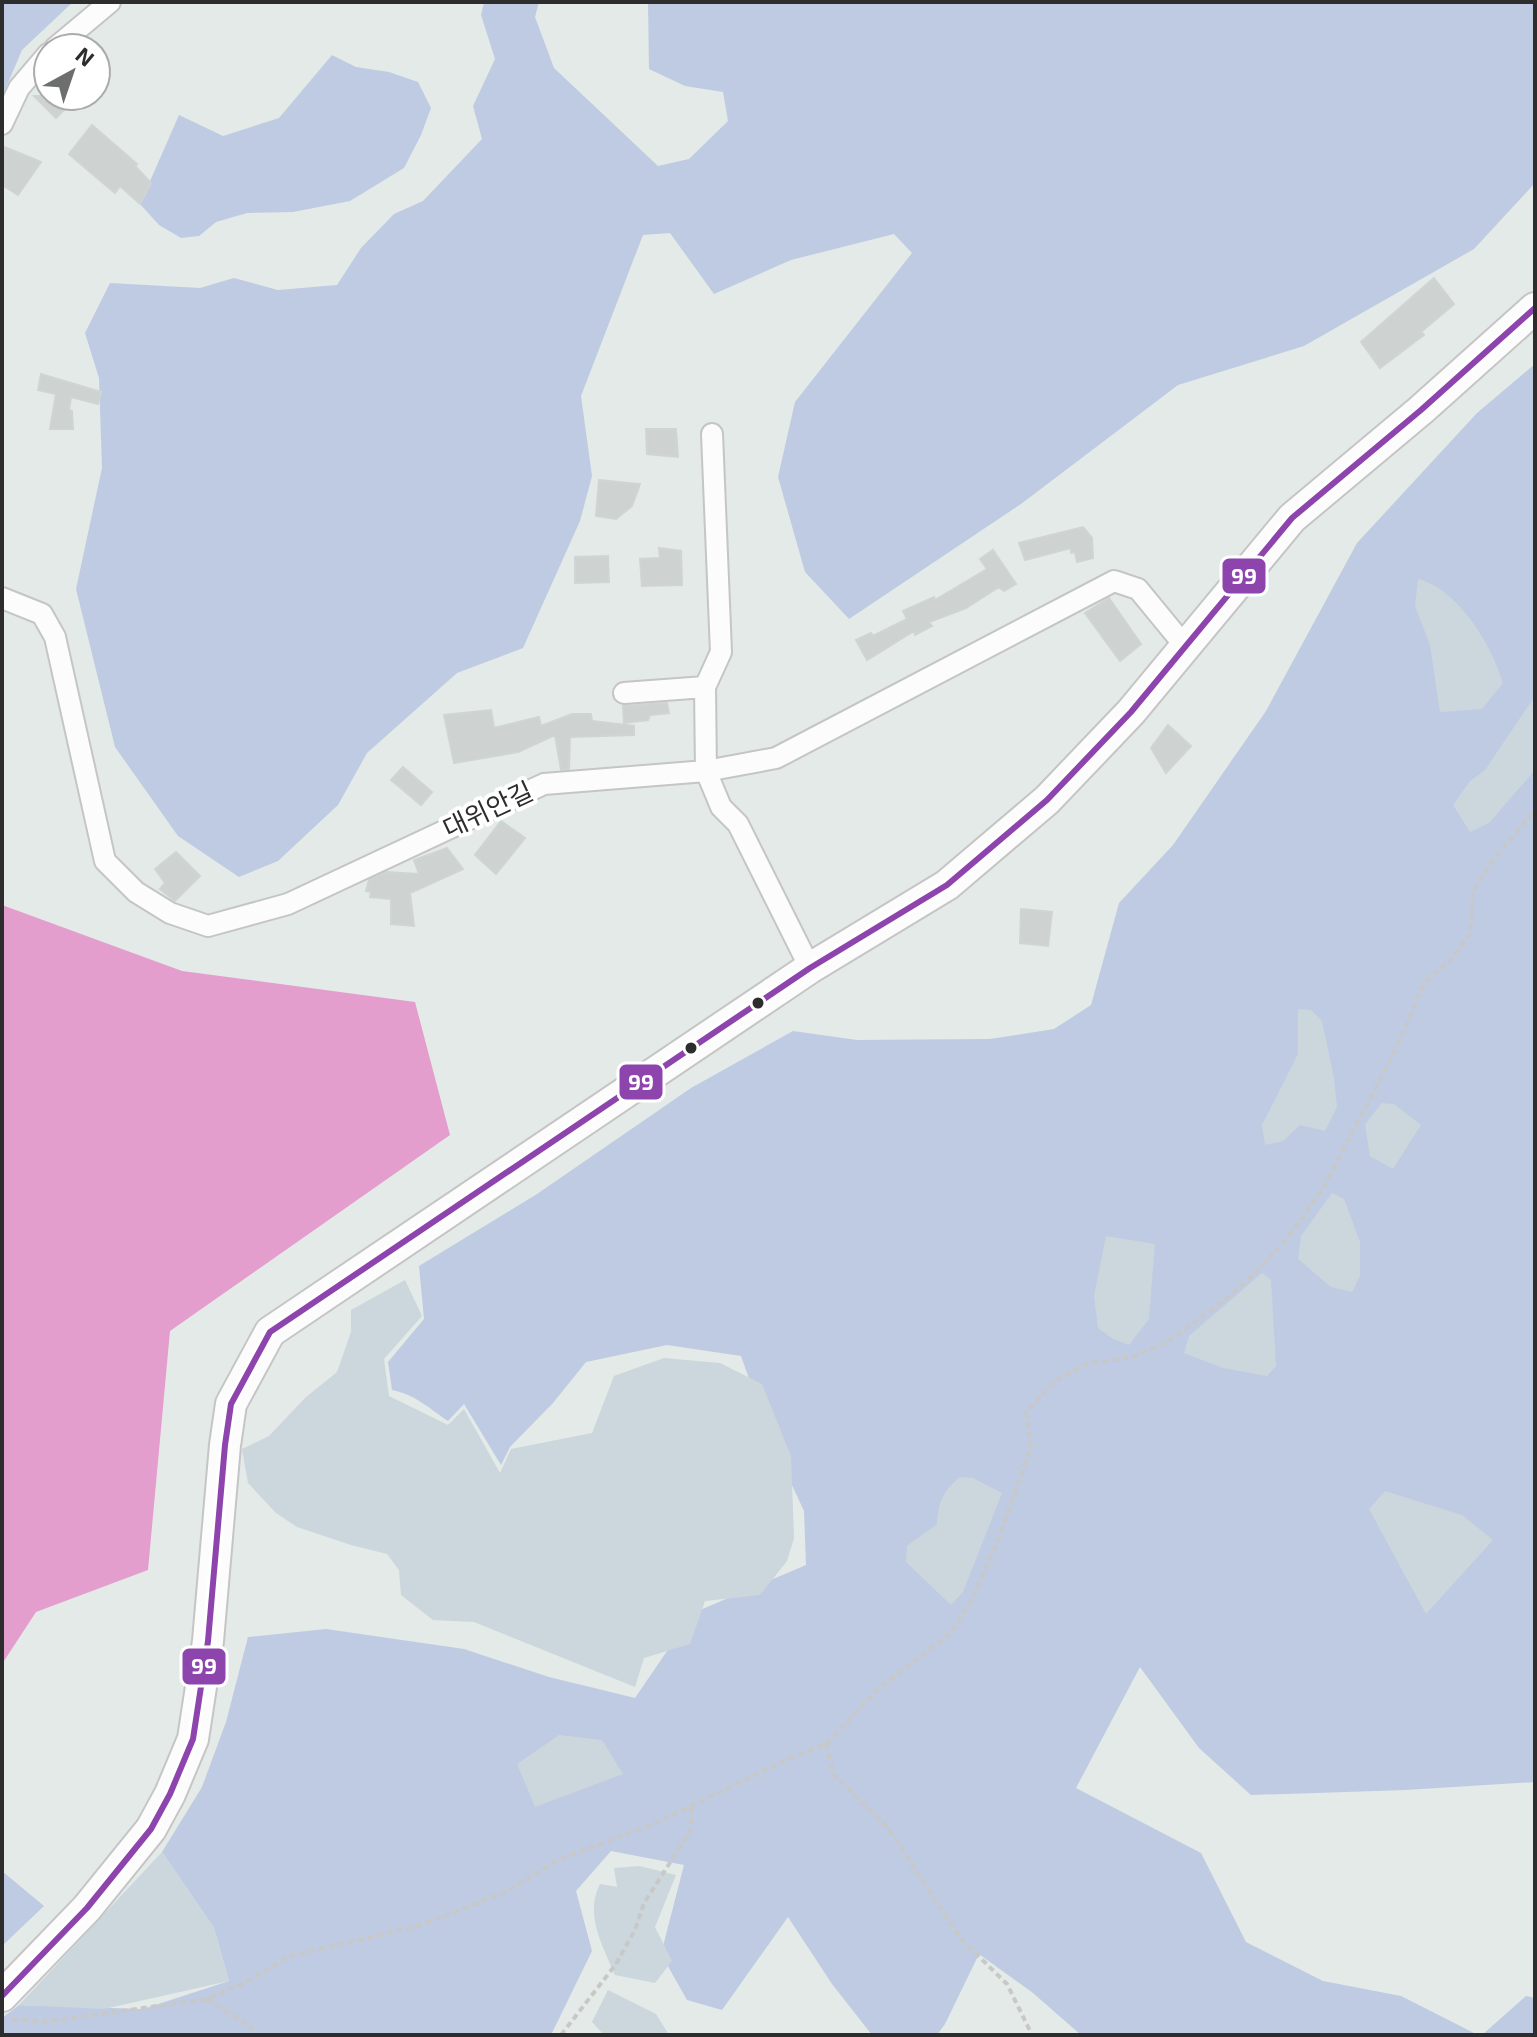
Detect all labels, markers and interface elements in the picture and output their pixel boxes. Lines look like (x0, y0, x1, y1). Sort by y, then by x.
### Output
north arrow (32, 32, 112, 112)
text: N (71, 41, 100, 71)
line badge: 99 (1221, 557, 1267, 595)
text: 99 (1231, 562, 1257, 588)
street label: 대위안길 (437, 774, 537, 843)
unlabelled marker (750, 995, 766, 1011)
unlabelled marker (683, 1040, 699, 1056)
line badge: 99 (618, 1063, 664, 1101)
text: 99 (628, 1068, 654, 1094)
line badge: 99 (181, 1647, 227, 1686)
text: 99 (191, 1652, 217, 1678)

